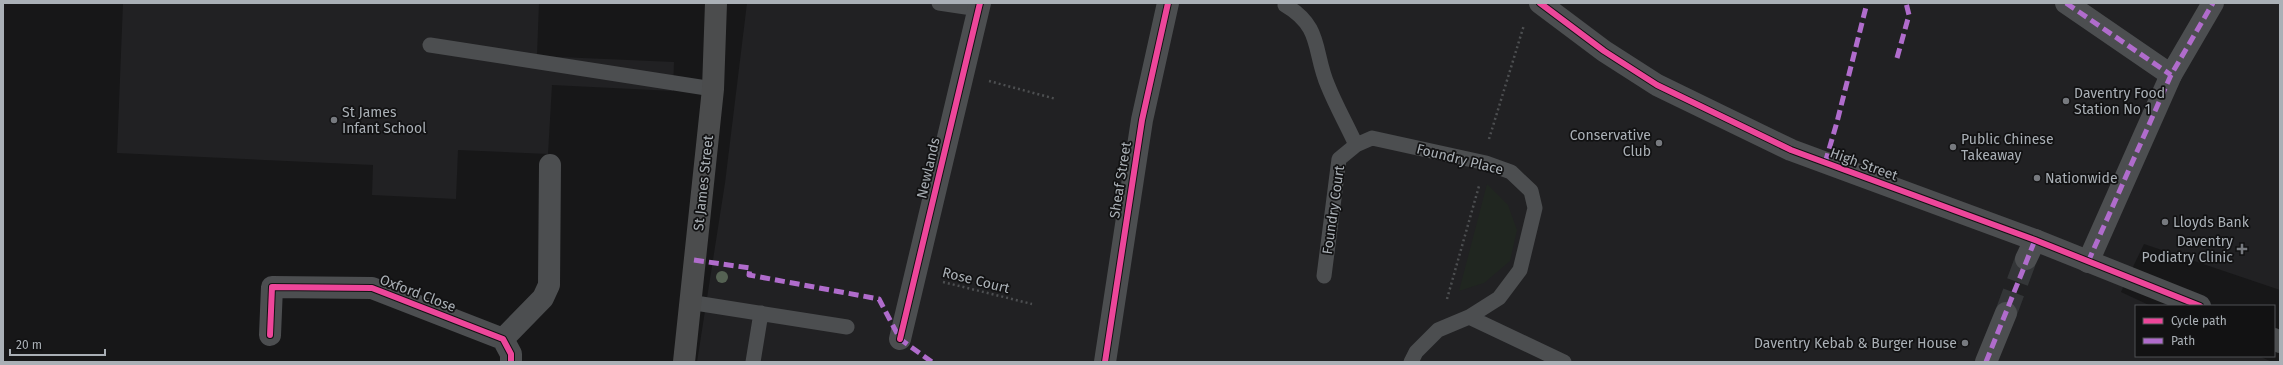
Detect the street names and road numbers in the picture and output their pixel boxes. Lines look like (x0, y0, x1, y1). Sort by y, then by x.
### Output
street label: St James Street (690, 133, 717, 232)
street label: Newlands (913, 136, 944, 200)
street label: Sheaf Street (1106, 140, 1135, 220)
street label: Foundry Place (1415, 140, 1505, 178)
street label: High Street (1828, 144, 1901, 185)
street label: Foundry Court (1319, 164, 1348, 256)
street label: Rose Court (941, 264, 1012, 297)
street label: Oxford Close (377, 271, 458, 316)

